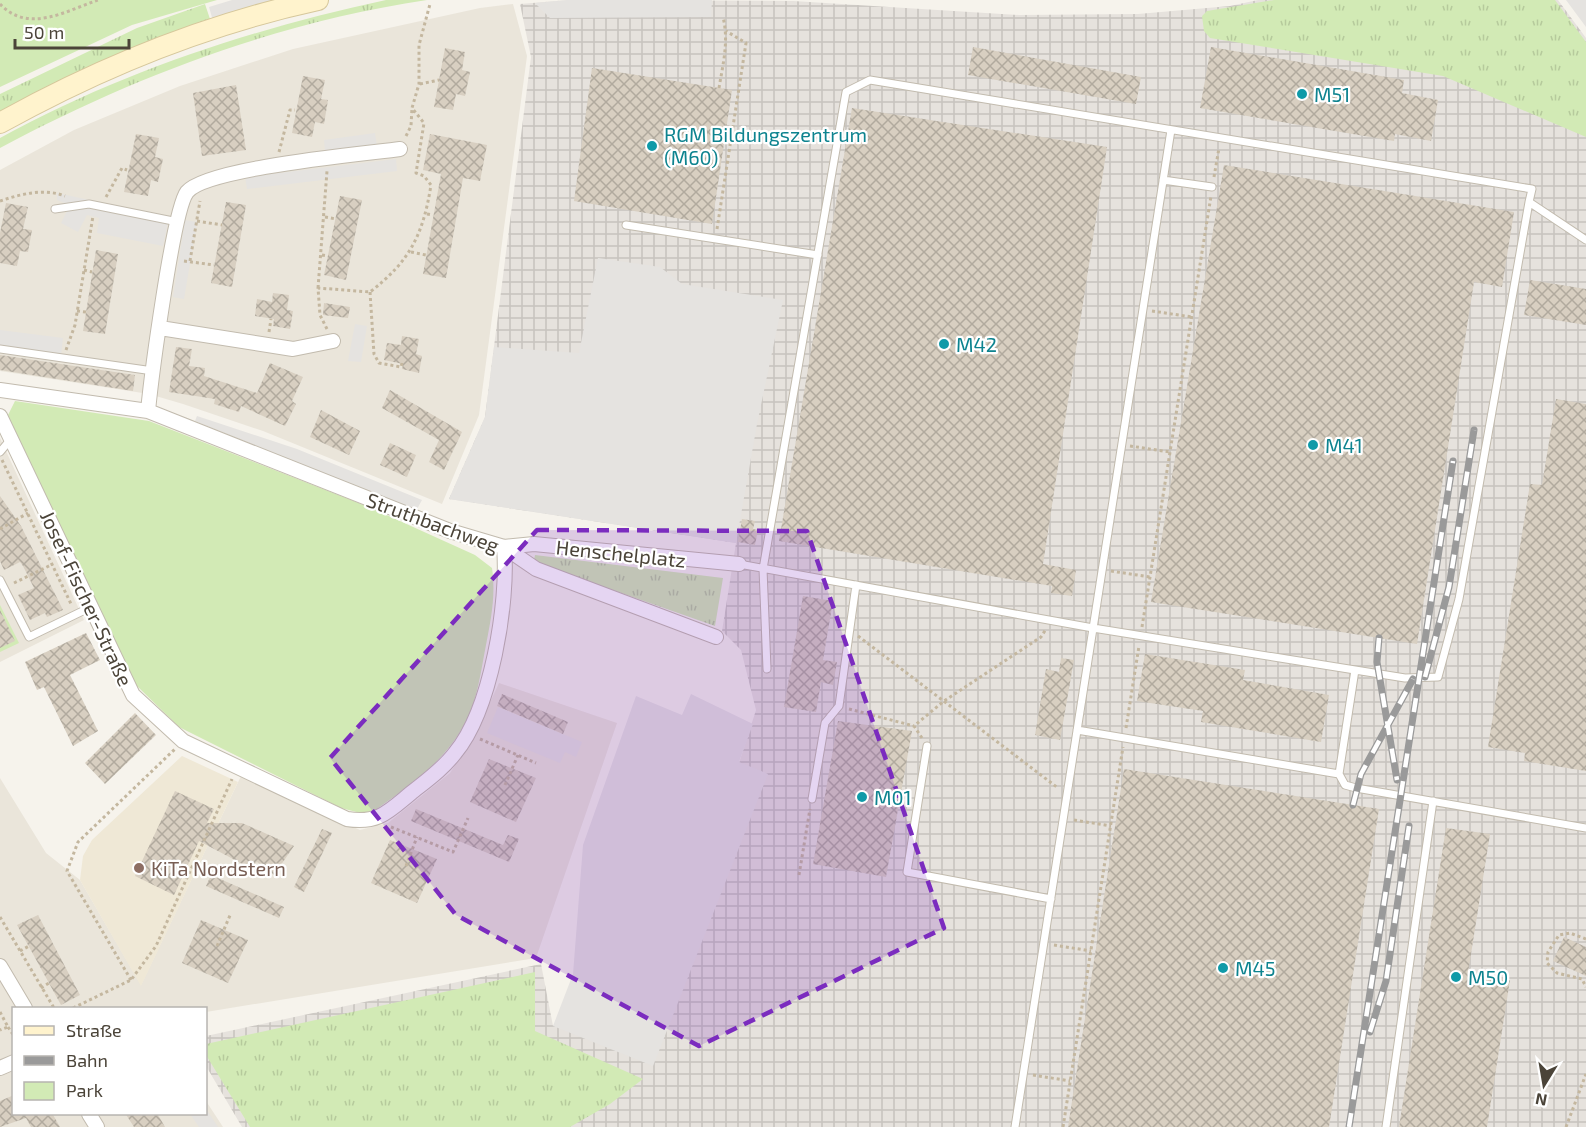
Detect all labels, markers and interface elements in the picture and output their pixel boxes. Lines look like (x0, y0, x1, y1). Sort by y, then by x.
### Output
scale bar (15, 12, 129, 50)
text: 50 m (24, 21, 64, 43)
place label: M51 (1314, 82, 1350, 106)
marker: M51 (1295, 87, 1309, 101)
place label: RGM Bildungszentrum (M60) (664, 122, 867, 169)
marker: RGM Bildungszentrum (M60) (645, 139, 659, 153)
place label: M42 (956, 332, 997, 356)
marker: M42 (937, 337, 951, 351)
place label: M41 (1325, 433, 1363, 457)
marker: M41 (1306, 438, 1320, 452)
street label: Struthbachweg (363, 487, 503, 557)
street label: Josef-Fischer-Straße (36, 506, 138, 690)
street label: Henschelplatz (555, 534, 687, 572)
place label: M01 (874, 785, 912, 809)
marker: M01 (855, 790, 869, 804)
place label: KiTa Nordstern (151, 856, 286, 880)
marker: KiTa Nordstern (132, 861, 146, 875)
place label: M45 (1235, 956, 1276, 980)
marker: M45 (1216, 961, 1230, 975)
place label: M50 (1468, 965, 1508, 989)
marker: M50 (1449, 970, 1463, 984)
legend (12, 1007, 207, 1115)
text: Straße (66, 1019, 122, 1041)
text: Bahn (66, 1049, 108, 1071)
north arrow (1514, 1055, 1574, 1115)
text: Park (66, 1079, 103, 1101)
text: N (1534, 1090, 1549, 1111)

